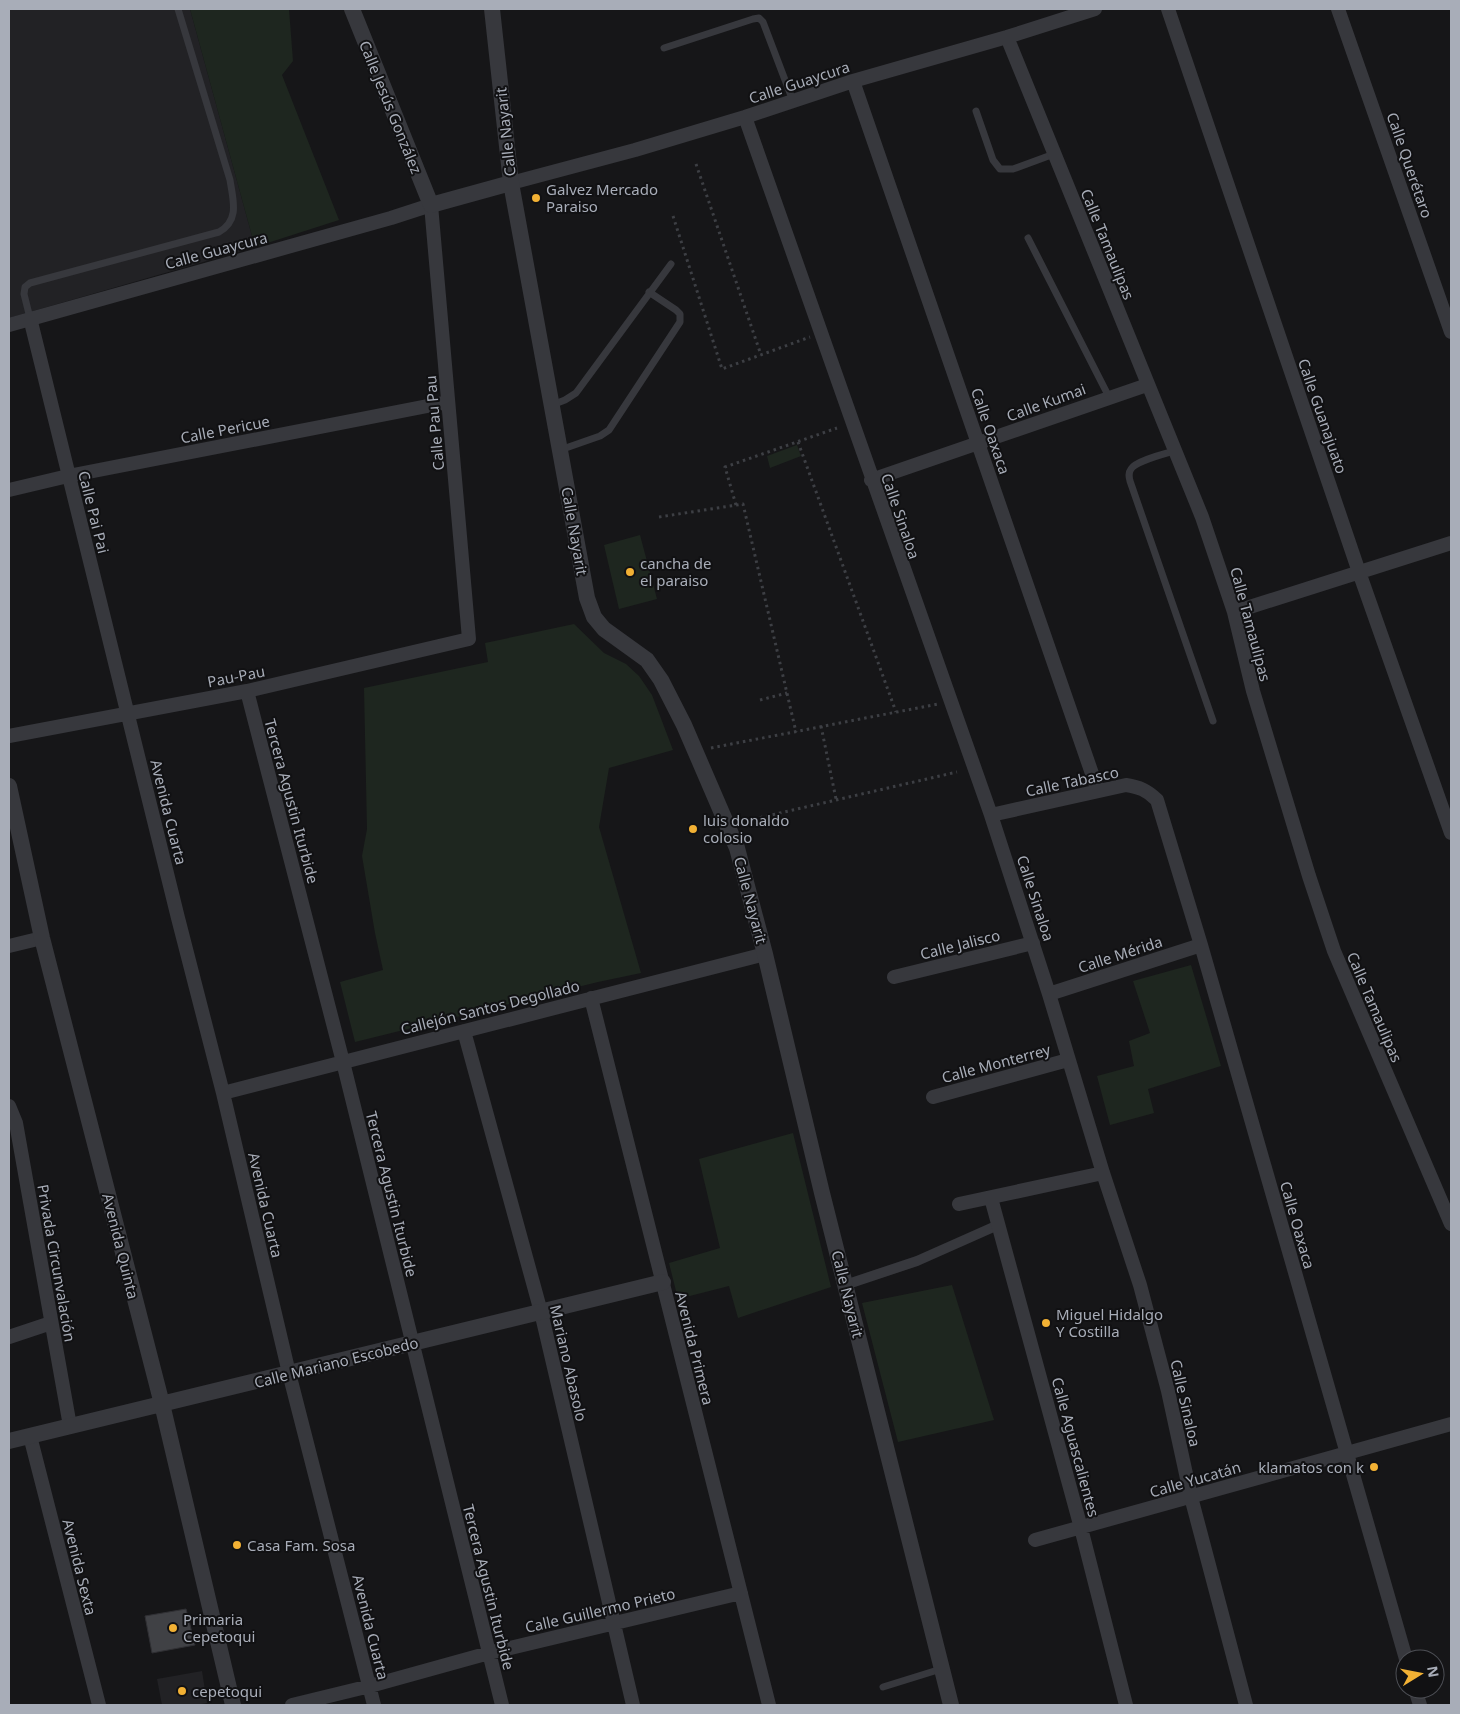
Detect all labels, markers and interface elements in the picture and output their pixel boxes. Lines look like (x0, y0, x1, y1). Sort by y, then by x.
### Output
street label: Calle Jesús González (355, 37, 427, 177)
street label: Calle Guaycura (746, 56, 852, 108)
street label: Calle Nayarit (490, 86, 520, 177)
street label: Calle Querétaro (1383, 109, 1437, 221)
place label: Galvez Mercado Paraiso (546, 179, 658, 216)
street label: Calle Tamaulipas (1077, 186, 1139, 302)
marker: Galvez Mercado Paraiso (530, 192, 542, 204)
street label: Calle Guaycura (163, 227, 269, 273)
street label: Calle Guanajuato (1294, 356, 1352, 476)
street label: Calle Pau Pau (420, 375, 448, 471)
street label: Calle Kumai (1004, 378, 1088, 426)
street label: Calle Oaxaca (967, 385, 1015, 477)
street label: Calle Pericue (179, 411, 271, 447)
street label: Calle Pai Pai (74, 469, 114, 555)
street label: Calle Sinaloa (877, 471, 925, 561)
street label: Calle Nayarit (557, 485, 593, 577)
place label: cancha de el paraiso (640, 553, 711, 590)
street label: Calle Tamaulipas (1226, 565, 1276, 683)
marker: cancha de el paraiso (624, 566, 636, 578)
street label: Pau-Pau (205, 661, 267, 691)
street label: Tercera Agustin Iturbide (260, 716, 324, 886)
street label: Avenida Cuarta (146, 757, 192, 867)
street label: Calle Tabasco (1024, 761, 1120, 801)
place label: luis donaldo colosio (703, 810, 789, 847)
marker: luis donaldo colosio (687, 823, 699, 835)
street label: Calle Sinaloa (1013, 853, 1059, 943)
street label: Calle Nayarit (730, 854, 772, 946)
street label: Calle Jalisco (918, 924, 1002, 964)
street label: Calle Mérida (1075, 931, 1165, 977)
street label: Calle Tamaulipas (1343, 949, 1407, 1065)
street label: Callejón Santos Degollado (398, 975, 582, 1039)
street label: Calle Monterrey (939, 1039, 1053, 1087)
street label: Tercera Agustin Iturbide (362, 1109, 422, 1279)
street label: Avenida Cuarta (244, 1150, 288, 1260)
street label: Calle Oaxaca (1276, 1179, 1320, 1271)
street label: Privada Circunvalación (33, 1183, 81, 1343)
street label: Avenida Quinta (98, 1191, 144, 1301)
street label: Calle Nayarit (827, 1248, 869, 1340)
street label: Avenida Primera (671, 1289, 719, 1407)
street label: Mariano Abasolo (546, 1303, 592, 1423)
place label: Miguel Hidalgo Y Costilla (1056, 1304, 1163, 1341)
marker: Miguel Hidalgo Y Costilla (1040, 1317, 1052, 1329)
street label: Calle Mariano Escobedo (252, 1332, 420, 1392)
street label: Calle Sinaloa (1166, 1357, 1206, 1449)
street label: Calle Aguascalientes (1048, 1375, 1104, 1519)
street label: Calle Yucatán (1147, 1456, 1243, 1502)
place label: klamatos con k (1258, 1457, 1364, 1477)
marker: klamatos con k (1368, 1461, 1380, 1473)
street label: Tercera Agustin Iturbide (459, 1502, 519, 1672)
street label: Avenida Sexta (58, 1517, 102, 1617)
place label: Casa Fam. Sosa (247, 1535, 355, 1555)
marker: Casa Fam. Sosa (231, 1539, 243, 1551)
street label: Avenida Cuarta (348, 1572, 394, 1682)
street label: Calle Guillermo Prieto (523, 1583, 677, 1637)
place label: Primaria Cepetoqui (183, 1609, 255, 1646)
marker: Primaria Cepetoqui (167, 1622, 179, 1634)
north arrow (1395, 1649, 1445, 1699)
text: N (1423, 1664, 1444, 1679)
place label: cepetoqui (192, 1681, 262, 1701)
marker: cepetoqui (176, 1685, 188, 1697)

